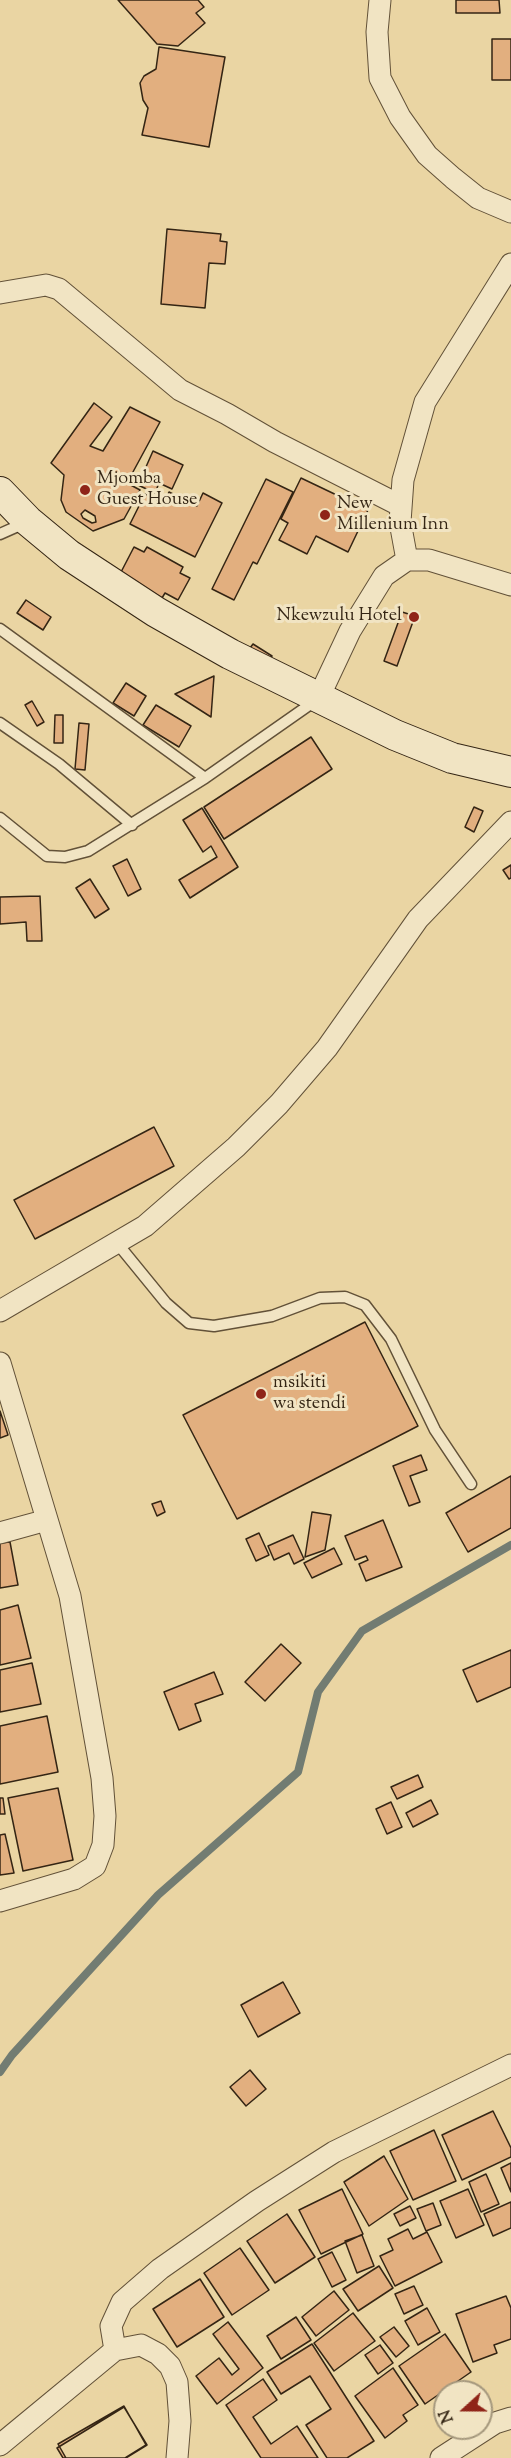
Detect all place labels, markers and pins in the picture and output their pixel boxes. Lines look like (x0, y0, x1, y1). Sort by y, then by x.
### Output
place label: Mjomba Guest House (97, 469, 197, 512)
marker: Mjomba Guest House (78, 483, 92, 497)
place label: New Millenium Inn (337, 494, 449, 536)
marker: New Millenium Inn (318, 508, 332, 522)
place label: Nkewzulu Hotel (277, 606, 402, 628)
marker: Nkewzulu Hotel (407, 610, 421, 624)
place label: msikiti wa stendi (273, 1373, 346, 1416)
marker: msikiti wa stendi (254, 1387, 268, 1401)

